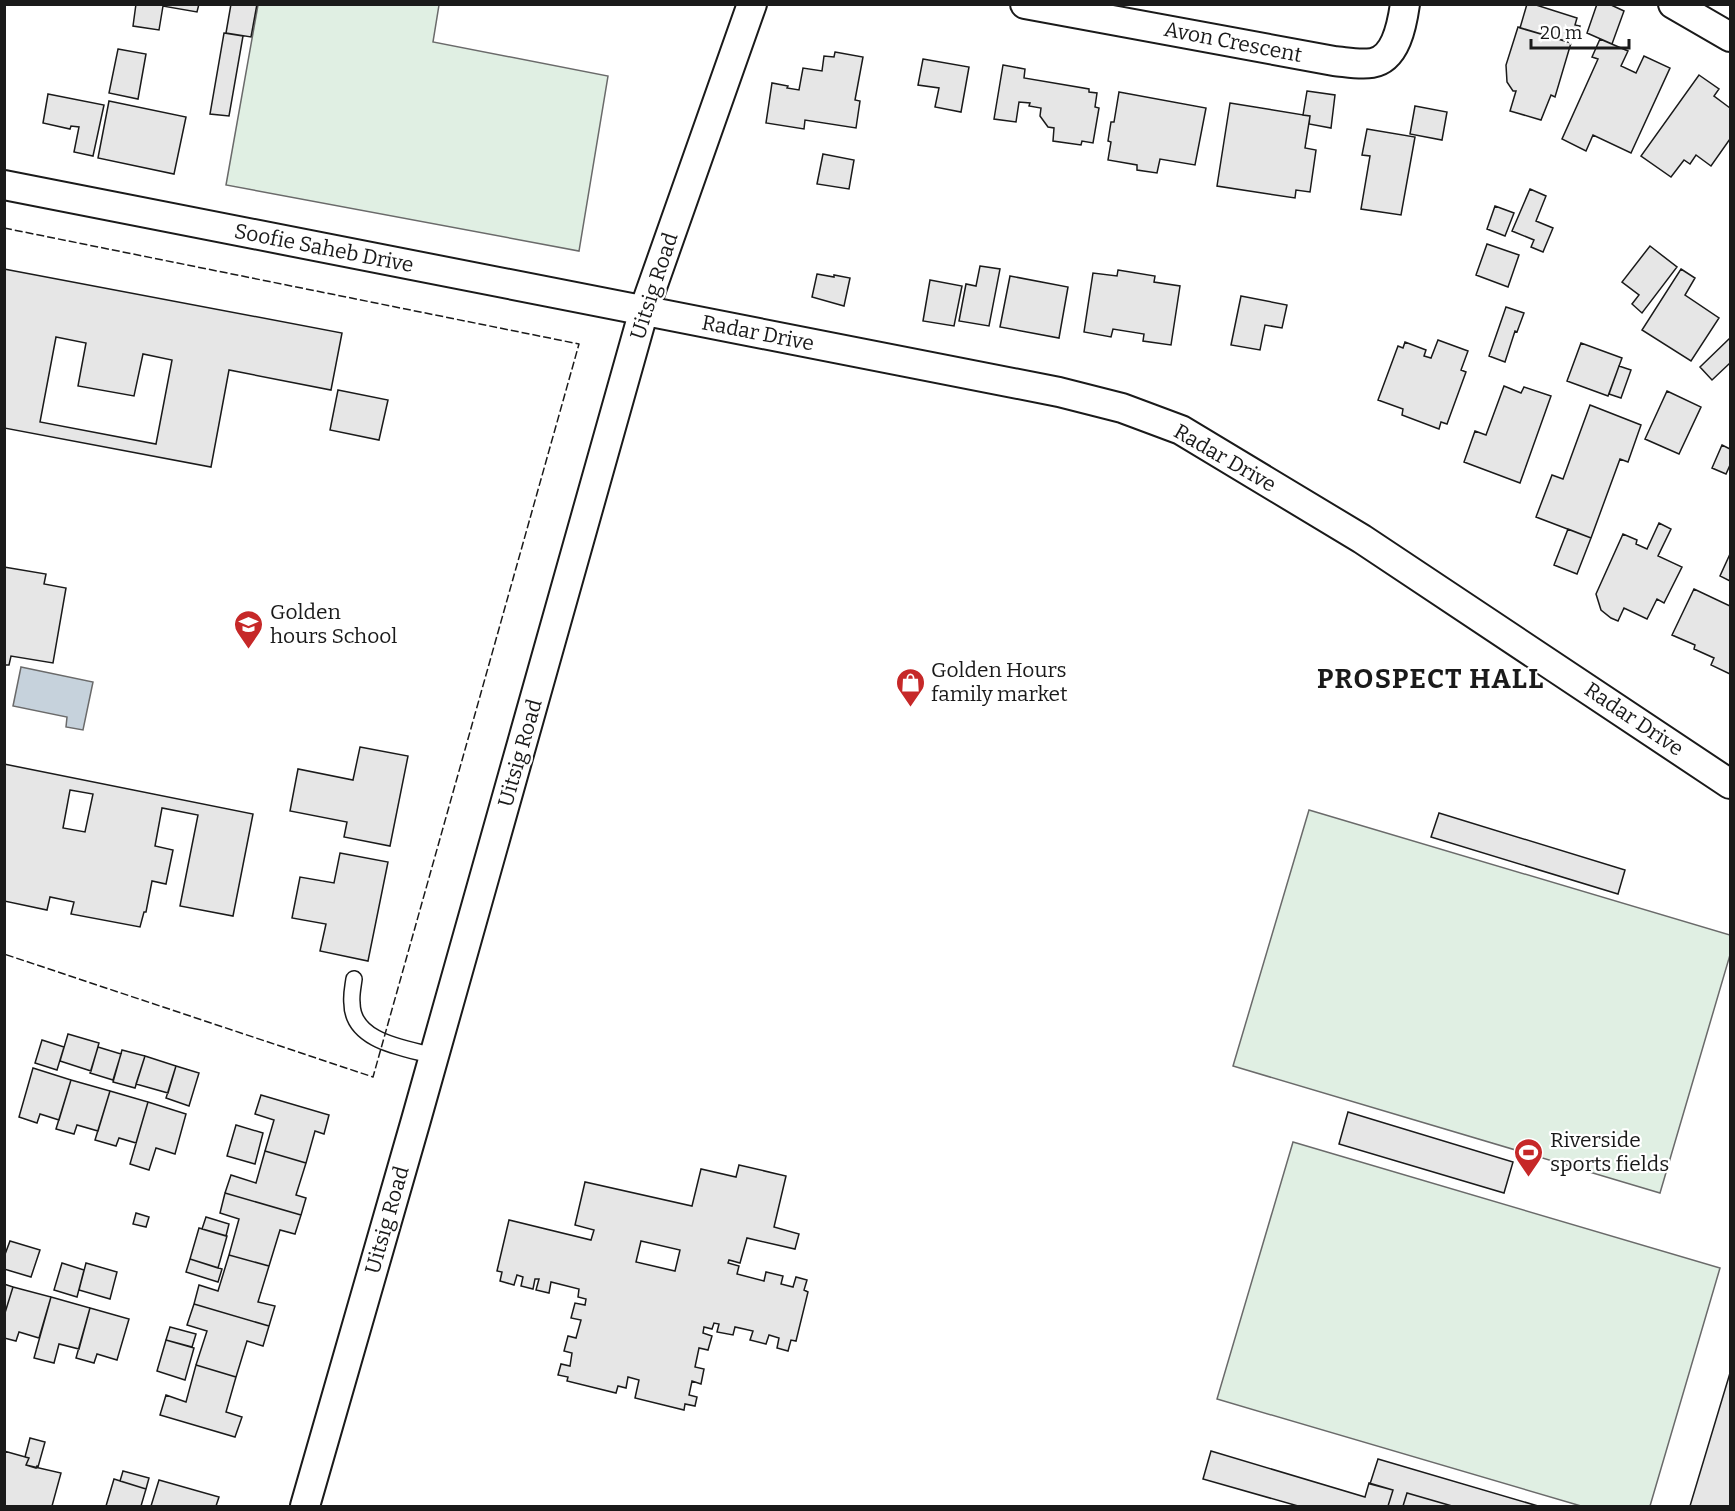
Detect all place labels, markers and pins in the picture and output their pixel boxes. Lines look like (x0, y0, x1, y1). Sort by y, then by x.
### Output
place label: Golden hours School (270, 599, 397, 649)
school or university icon: Golden hours School (233, 608, 265, 650)
place label: Golden Hours family market (931, 657, 1068, 707)
shop icon: Golden Hours family market (894, 666, 926, 708)
place label: Riverside sports fields (1550, 1127, 1669, 1177)
sports icon: Riverside sports fields (1513, 1136, 1545, 1178)

